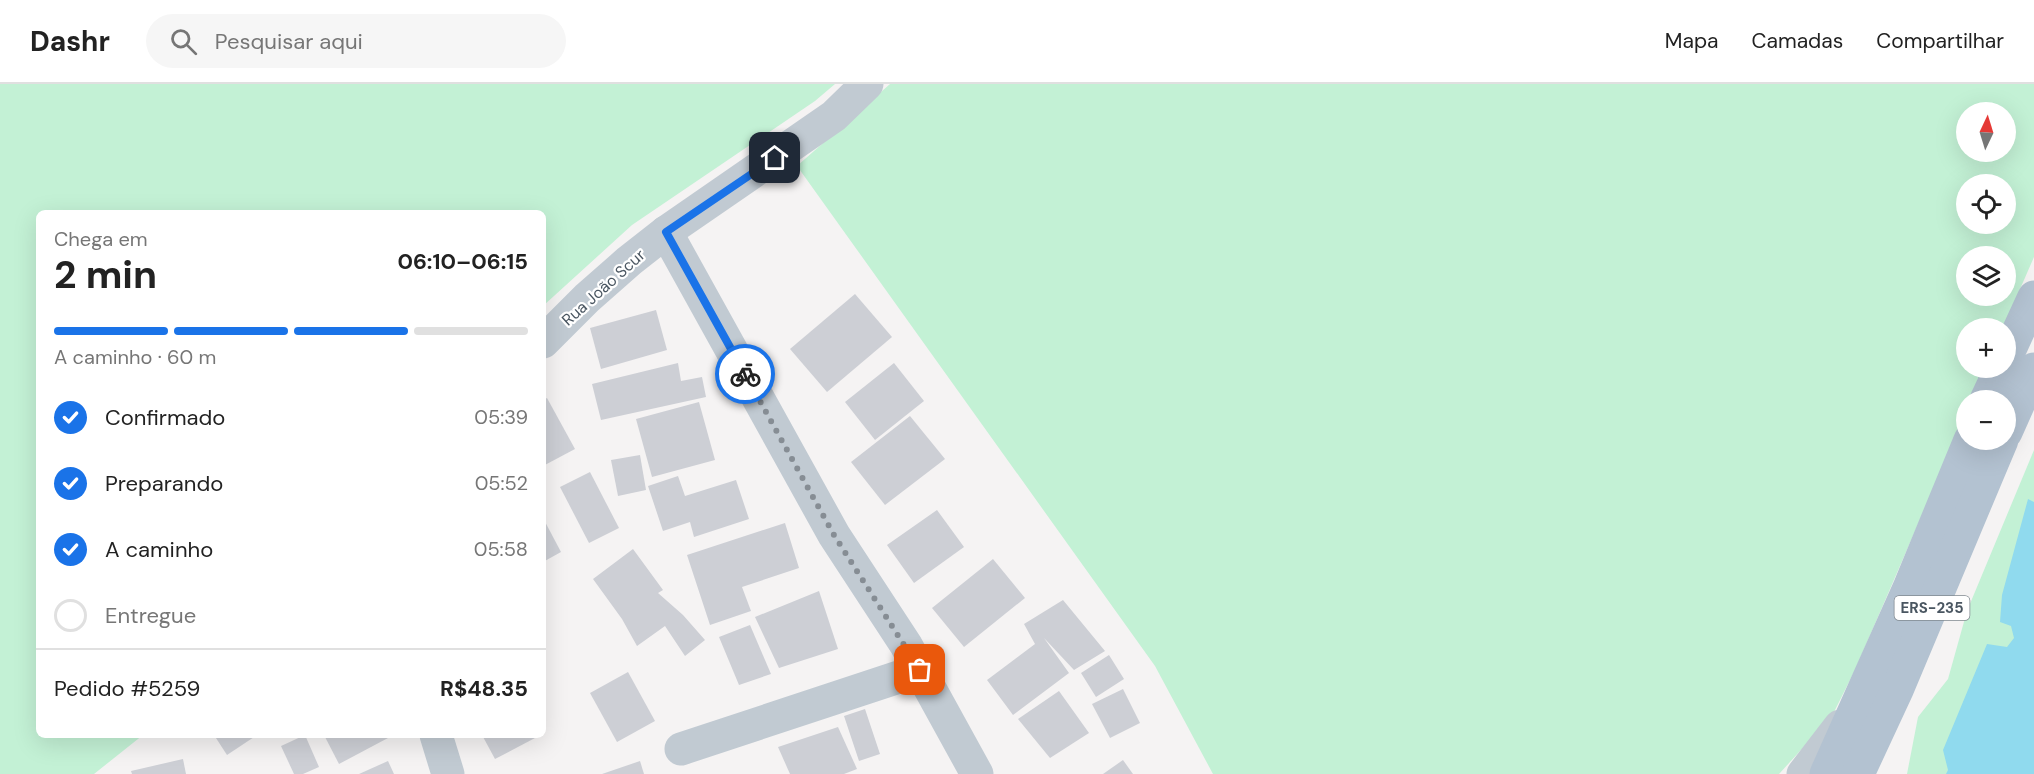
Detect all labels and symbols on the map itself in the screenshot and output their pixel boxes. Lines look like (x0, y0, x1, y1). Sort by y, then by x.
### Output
north arrow (1956, 102, 2016, 162)
pin (749, 132, 800, 183)
street label: Rua João Scur (557, 244, 649, 330)
courier (715, 344, 775, 404)
road number: ERS-235 (1894, 596, 1970, 620)
pin (894, 644, 945, 695)

